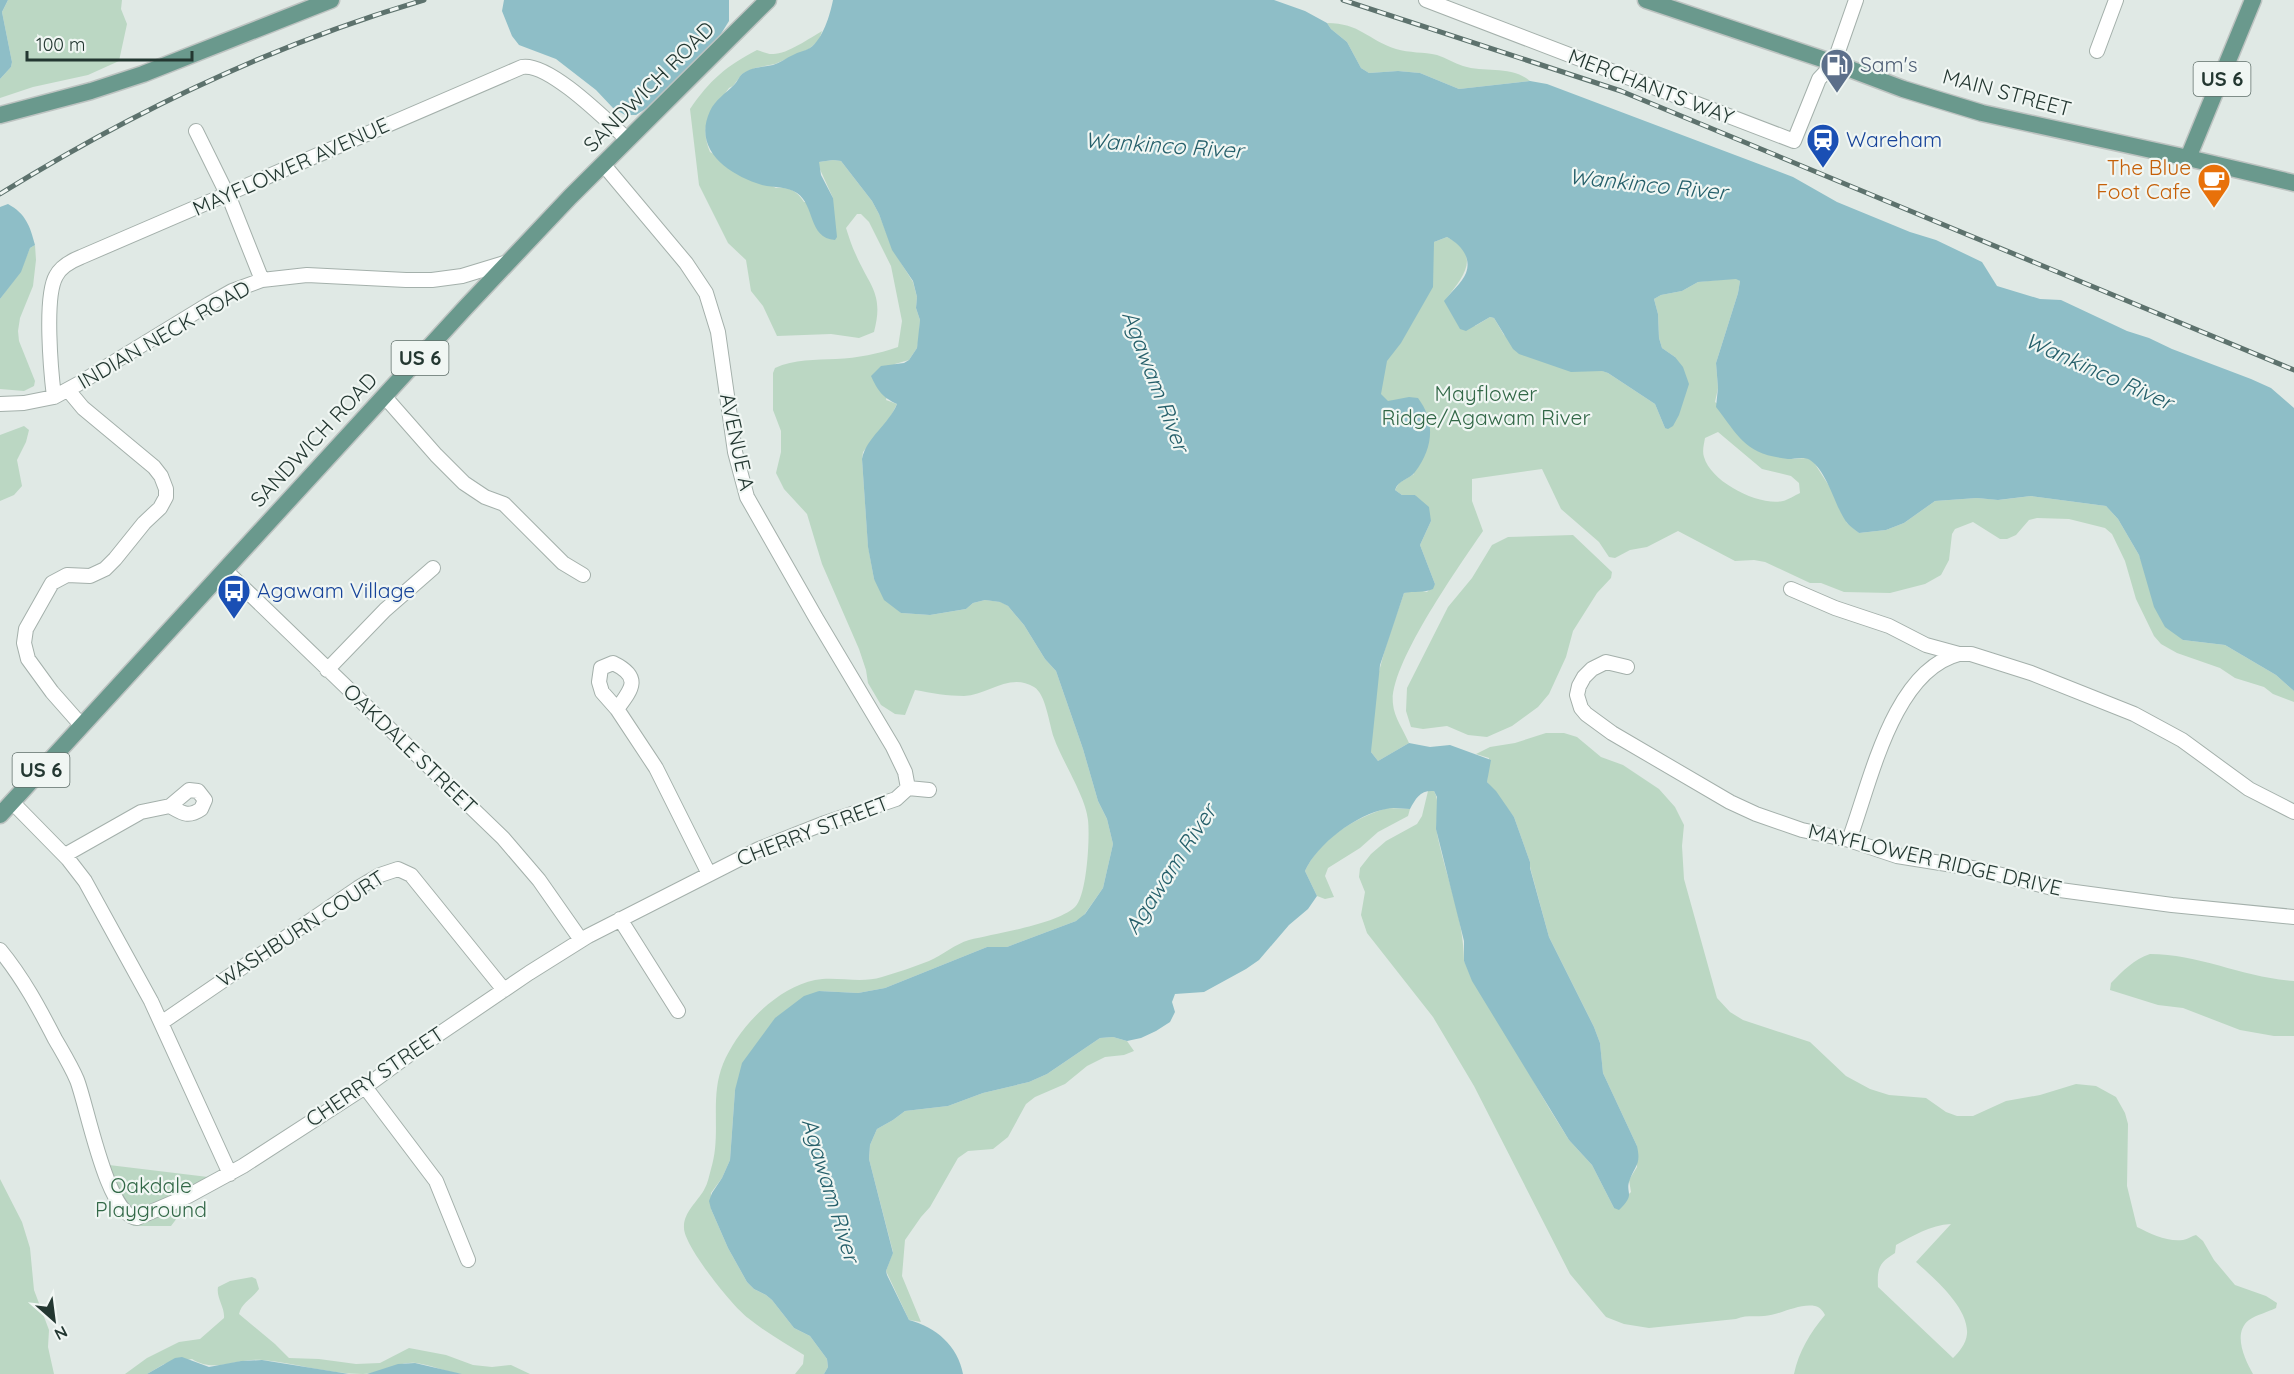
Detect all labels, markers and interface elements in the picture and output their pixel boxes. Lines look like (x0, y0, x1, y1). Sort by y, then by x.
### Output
street label: SANDWICH ROAD (577, 15, 719, 157)
scale bar (27, 24, 192, 62)
text: 100 m (36, 33, 85, 56)
street label: MERCHANTS WAY (1565, 43, 1738, 130)
fuel station icon: Sam's (1819, 47, 1855, 94)
place label: Sam's (1860, 51, 1918, 77)
street label: MAIN STREET (1940, 62, 2075, 122)
road number: US 6 (2194, 62, 2250, 96)
street label: MAYFLOWER AVENUE (188, 111, 393, 221)
station icon: Wareham (1805, 122, 1841, 169)
water label: Wankinco River (1084, 125, 1247, 165)
place label: Wareham (1846, 126, 1942, 152)
place label: The Blue Foot Cafe (2096, 154, 2191, 204)
water label: Wankinco River (1568, 162, 1731, 206)
cafe icon: The Blue Foot Cafe (2196, 162, 2232, 209)
street label: INDIAN NECK ROAD (73, 274, 254, 394)
water label: Agawam River (1116, 306, 1197, 458)
water label: Wankinco River (2021, 326, 2180, 417)
road number: US 6 (392, 341, 448, 375)
street label: SANDWICH ROAD (244, 367, 382, 512)
park label: Mayflower Ridge/Agawam River (1382, 380, 1591, 430)
street label: AVENUE A (715, 391, 761, 493)
bus stop icon: Agawam Village (216, 573, 252, 620)
place label: Agawam Village (257, 577, 415, 603)
street label: OAKDALE STREET (338, 678, 483, 819)
road number: US 6 (12, 753, 70, 787)
street label: CHERRY STREET (733, 789, 892, 871)
water label: Agawam River (1118, 797, 1224, 939)
street label: MAYFLOWER RIDGE DRIVE (1806, 817, 2065, 901)
street label: WASHBURN COURT (211, 864, 389, 992)
street label: CHERRY STREET (300, 1020, 448, 1132)
water label: Agawam River (796, 1115, 867, 1268)
park label: Oakdale Playground (95, 1172, 207, 1222)
north arrow (24, 1290, 84, 1350)
text: N (51, 1322, 71, 1345)

